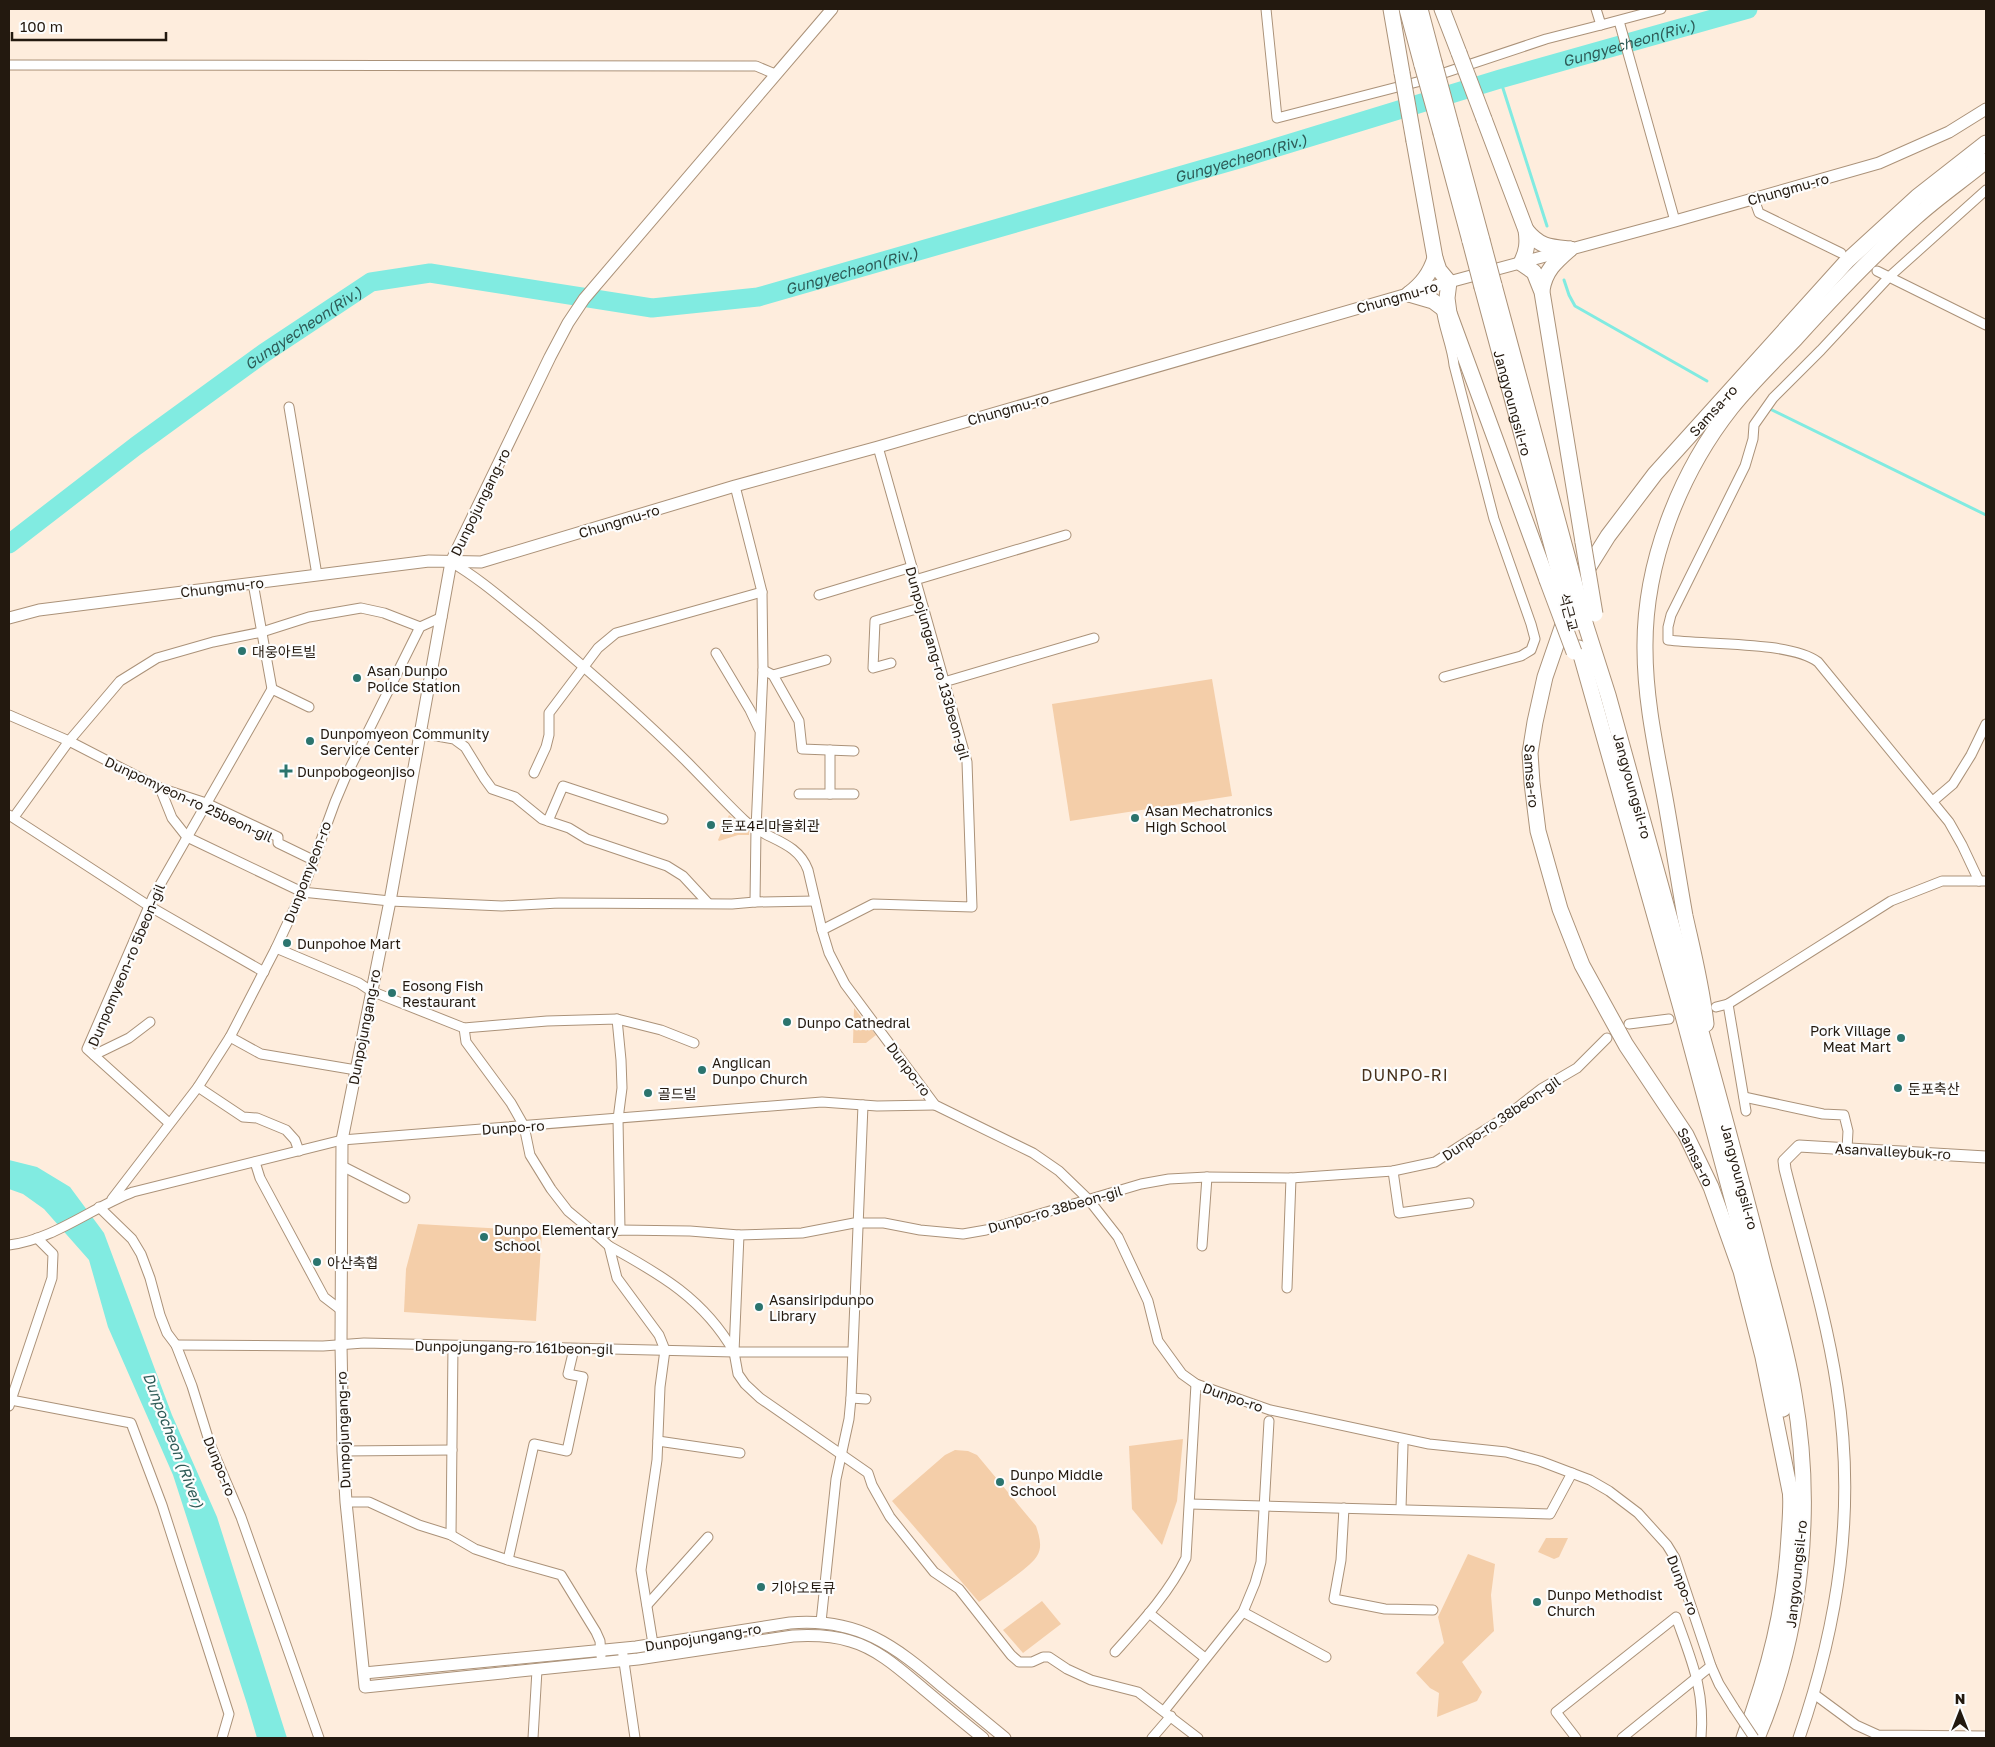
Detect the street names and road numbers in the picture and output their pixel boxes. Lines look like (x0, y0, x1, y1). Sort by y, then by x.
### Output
street label: Chungmu-ro (1745, 169, 1831, 209)
street label: Chungmu-ro (1354, 277, 1440, 317)
street label: Jangyoungsil-ro (1491, 348, 1536, 458)
street label: Samsa-ro (1685, 381, 1740, 439)
street label: Chungmu-ro (965, 389, 1051, 429)
street label: Dunpojungang-ro (447, 445, 513, 559)
street label: Chungmu-ro (576, 501, 662, 541)
street label: Dunpojungang-ro 133beon-gil (902, 564, 974, 762)
street label: Chungmu-ro (179, 573, 265, 601)
street label: 석근교 (1556, 591, 1582, 633)
street label: Jangyoungsil-ro (1610, 731, 1656, 841)
street label: Samsa-ro (1522, 743, 1544, 809)
street label: Dunpomyeon-ro 25beon-gil (102, 753, 276, 845)
street label: Dunpomyeon-ro (280, 819, 334, 925)
street label: Dunpomyeon-ro 5beon-gil (84, 881, 168, 1049)
street label: Dunpojungang-ro (344, 968, 384, 1086)
street label: Dunpo-ro (883, 1039, 935, 1099)
street label: Dunpo-ro 38beon-gil (1439, 1072, 1563, 1164)
street label: Dunpo-ro (481, 1116, 545, 1138)
street label: Jangyoungsil-ro (1718, 1122, 1762, 1231)
street label: Samsa-ro (1675, 1124, 1718, 1189)
street label: Asanvalleybuk-ro (1834, 1139, 1952, 1163)
street label: Dunpo-ro 38beon-gil (986, 1182, 1124, 1236)
street label: Dunpojungang-ro 161beon-gil (414, 1337, 614, 1357)
street label: Dunpojungang-ro (332, 1371, 354, 1489)
street label: Dunpo-ro (1200, 1379, 1266, 1415)
street label: Dunpo-ro (200, 1434, 240, 1498)
street label: Jangyoungsil-ro (1782, 1519, 1810, 1629)
street label: Dunpo-ro (1664, 1553, 1702, 1617)
street label: Dunpojungang-ro (644, 1619, 762, 1655)

